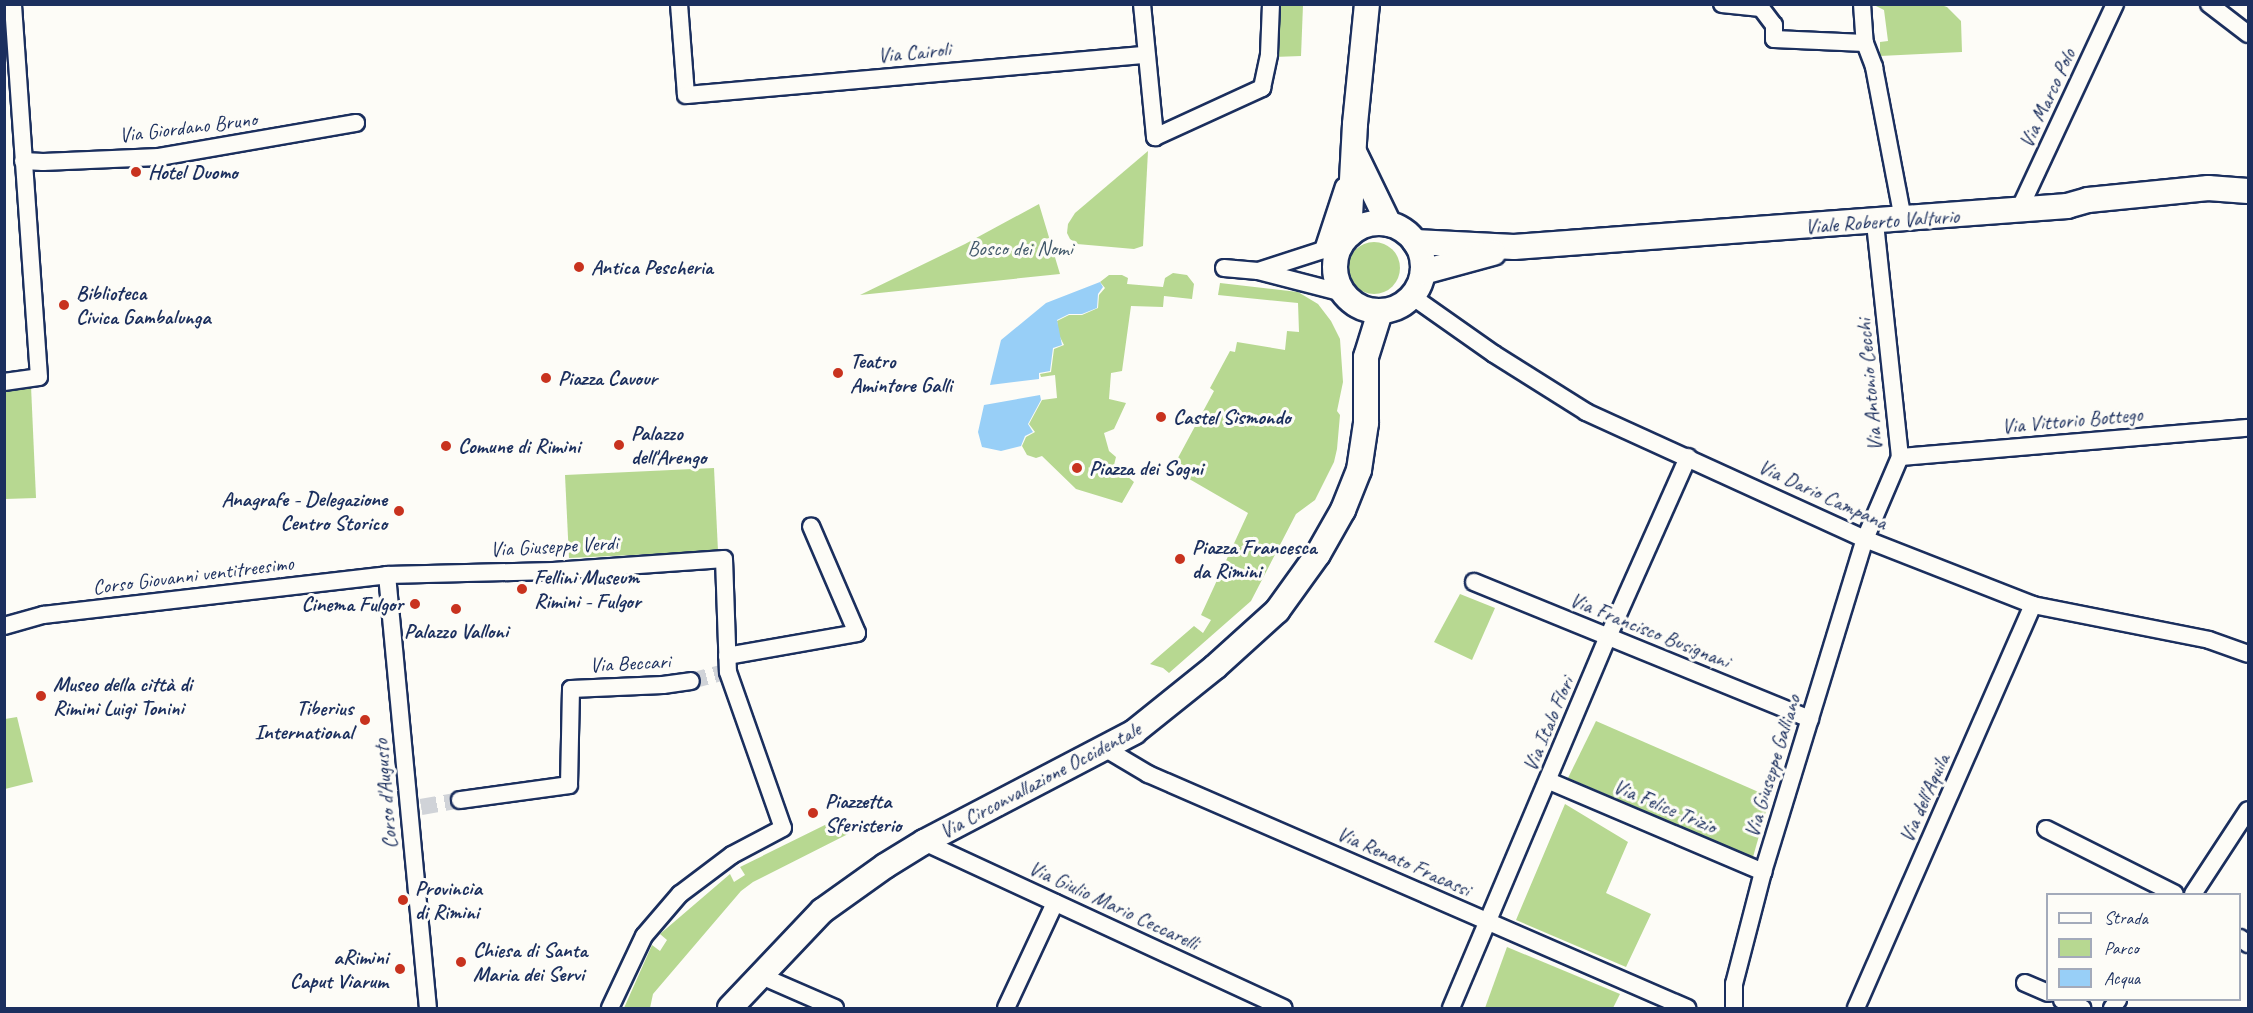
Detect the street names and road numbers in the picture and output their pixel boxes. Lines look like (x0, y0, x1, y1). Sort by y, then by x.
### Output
street label: Via Cairoli (876, 36, 952, 68)
street label: Via Marco Polo (2013, 44, 2081, 152)
street label: Via Giordano Bruno (117, 106, 259, 148)
street label: Viale Roberto Valturio (1804, 203, 1960, 239)
street label: Via Antonio Cecchi (1851, 318, 1887, 452)
street label: Via Vittorio Bottego (2001, 401, 2143, 439)
street label: Via Dario Campana (1755, 453, 1891, 535)
street label: Via Giuseppe Verdi (490, 530, 618, 562)
street label: Corso Giovanni ventitreesimo (91, 550, 295, 600)
street label: Via Francisco Busignani (1566, 586, 1734, 674)
street label: Via Beccari (589, 648, 671, 678)
street label: Via Italo Flori (1517, 673, 1579, 775)
street label: Via Giuseppe Galliano (1738, 692, 1806, 840)
street label: Via Circonvallazione Occidentale (935, 716, 1145, 844)
street label: Corso d'Augusto (368, 738, 402, 850)
street label: Via dell'Aquila (1893, 750, 1955, 846)
street label: Via Felice Trizio (1610, 773, 1720, 839)
street label: Via Renato Fracassi (1334, 820, 1474, 902)
street label: Via Giulio Mario Ceccarelli (1026, 855, 1202, 955)

